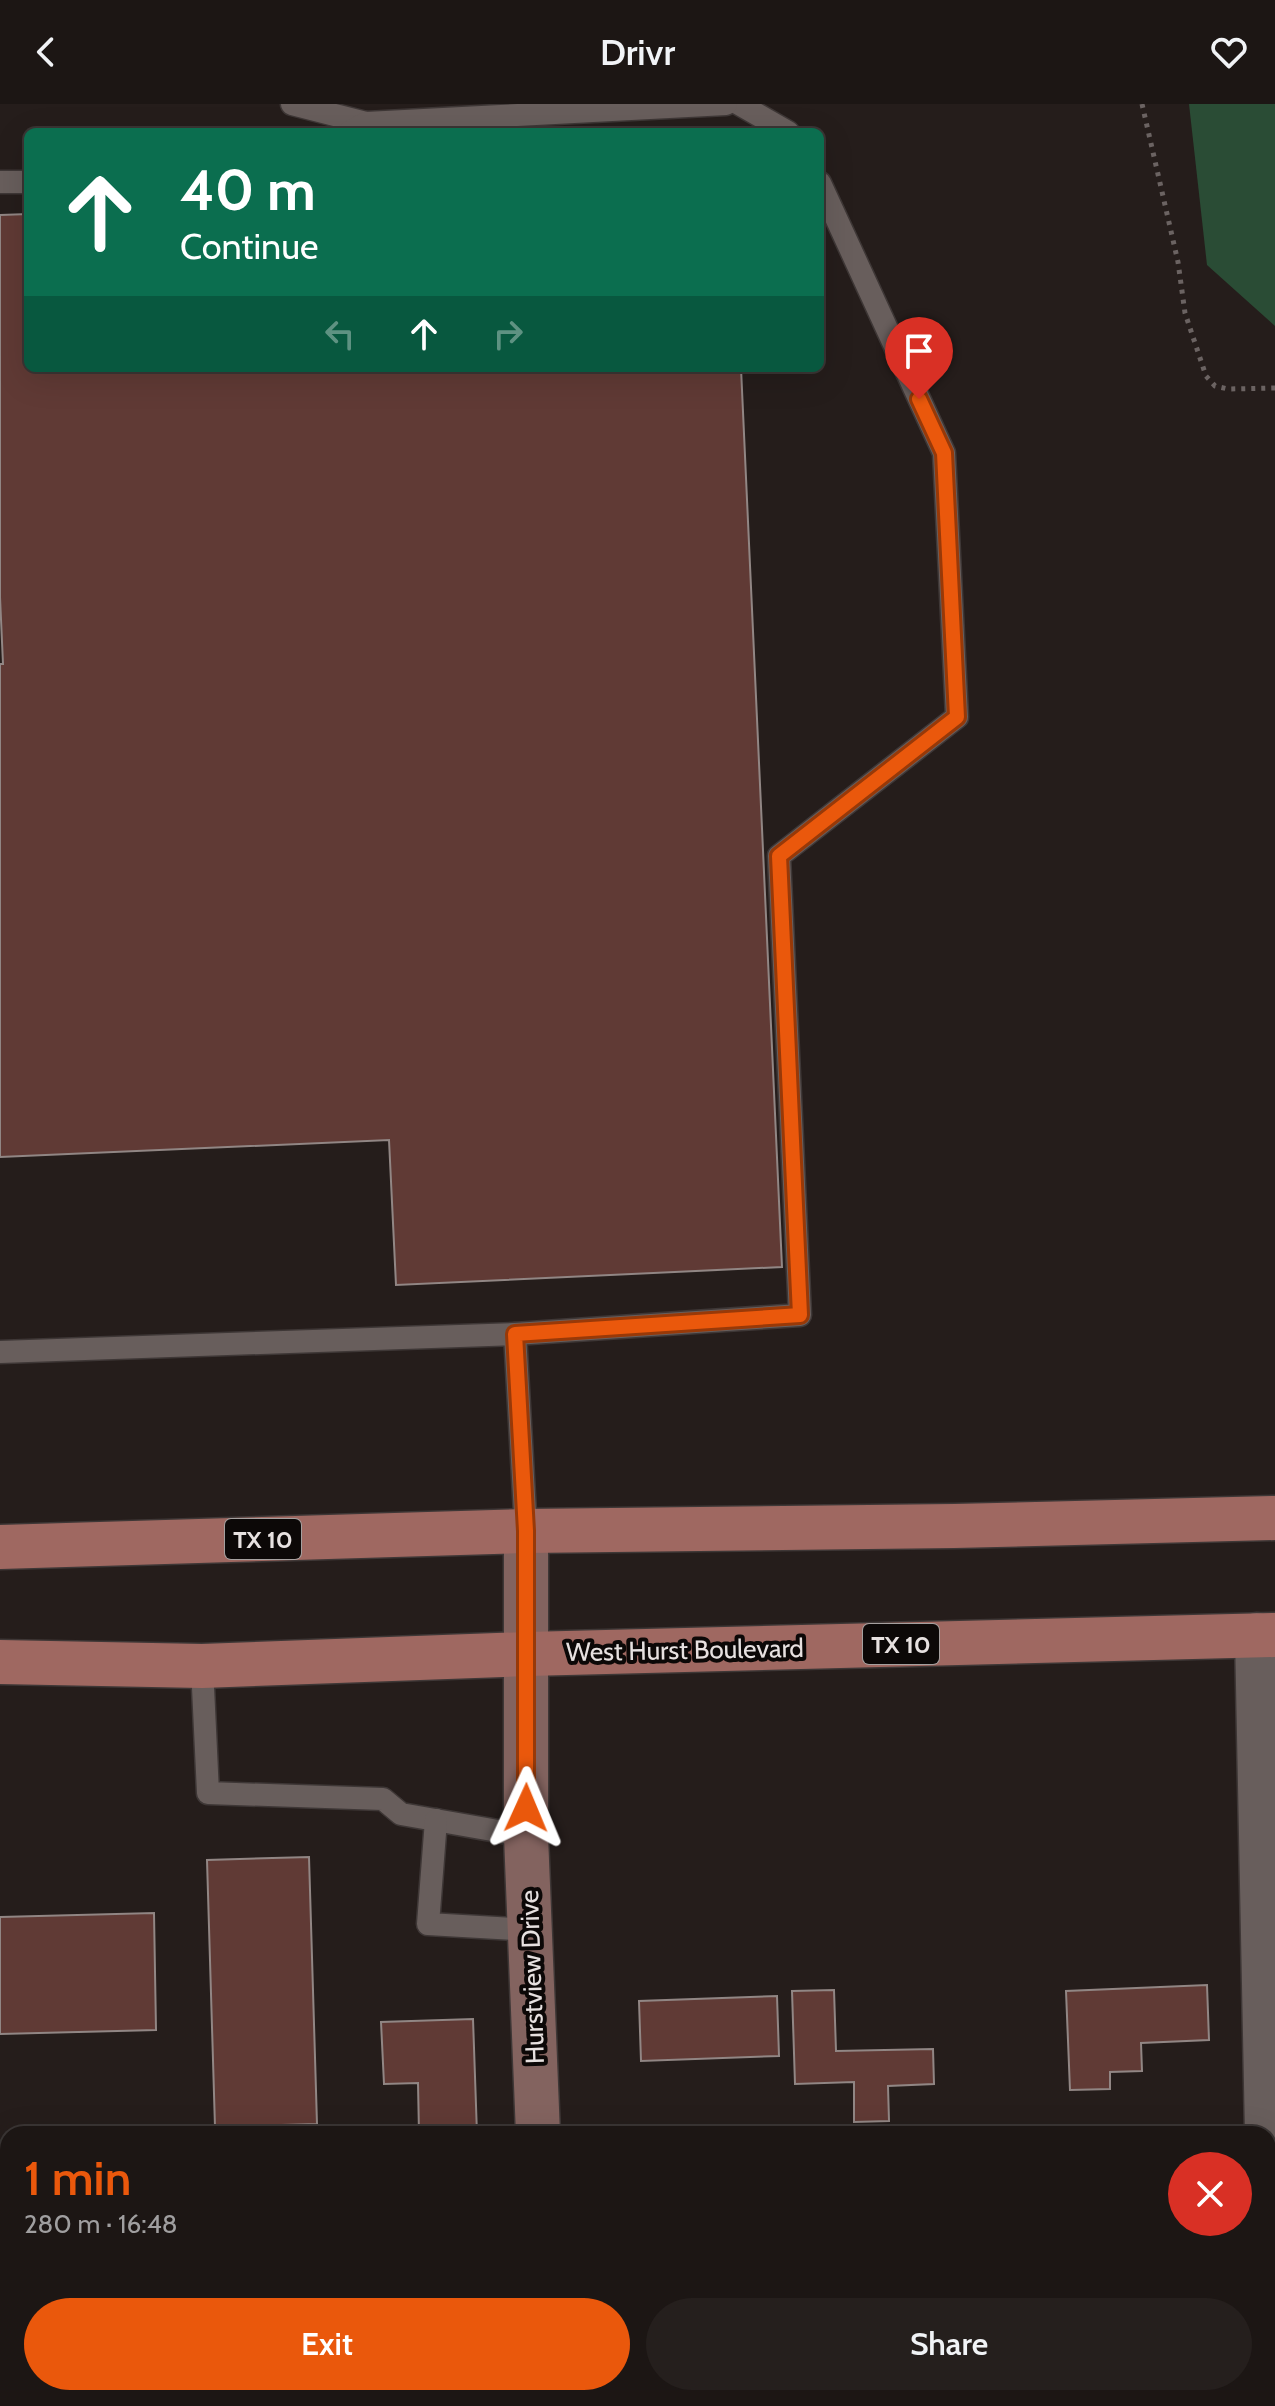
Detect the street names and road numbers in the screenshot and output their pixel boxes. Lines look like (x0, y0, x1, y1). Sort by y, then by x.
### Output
road number: TX 10 (225, 1519, 301, 1559)
road number: TX 10 (863, 1624, 939, 1664)
street label: West Hurst Boulevard (566, 1632, 804, 1668)
street label: Hurstview Drive (513, 1889, 551, 2065)

